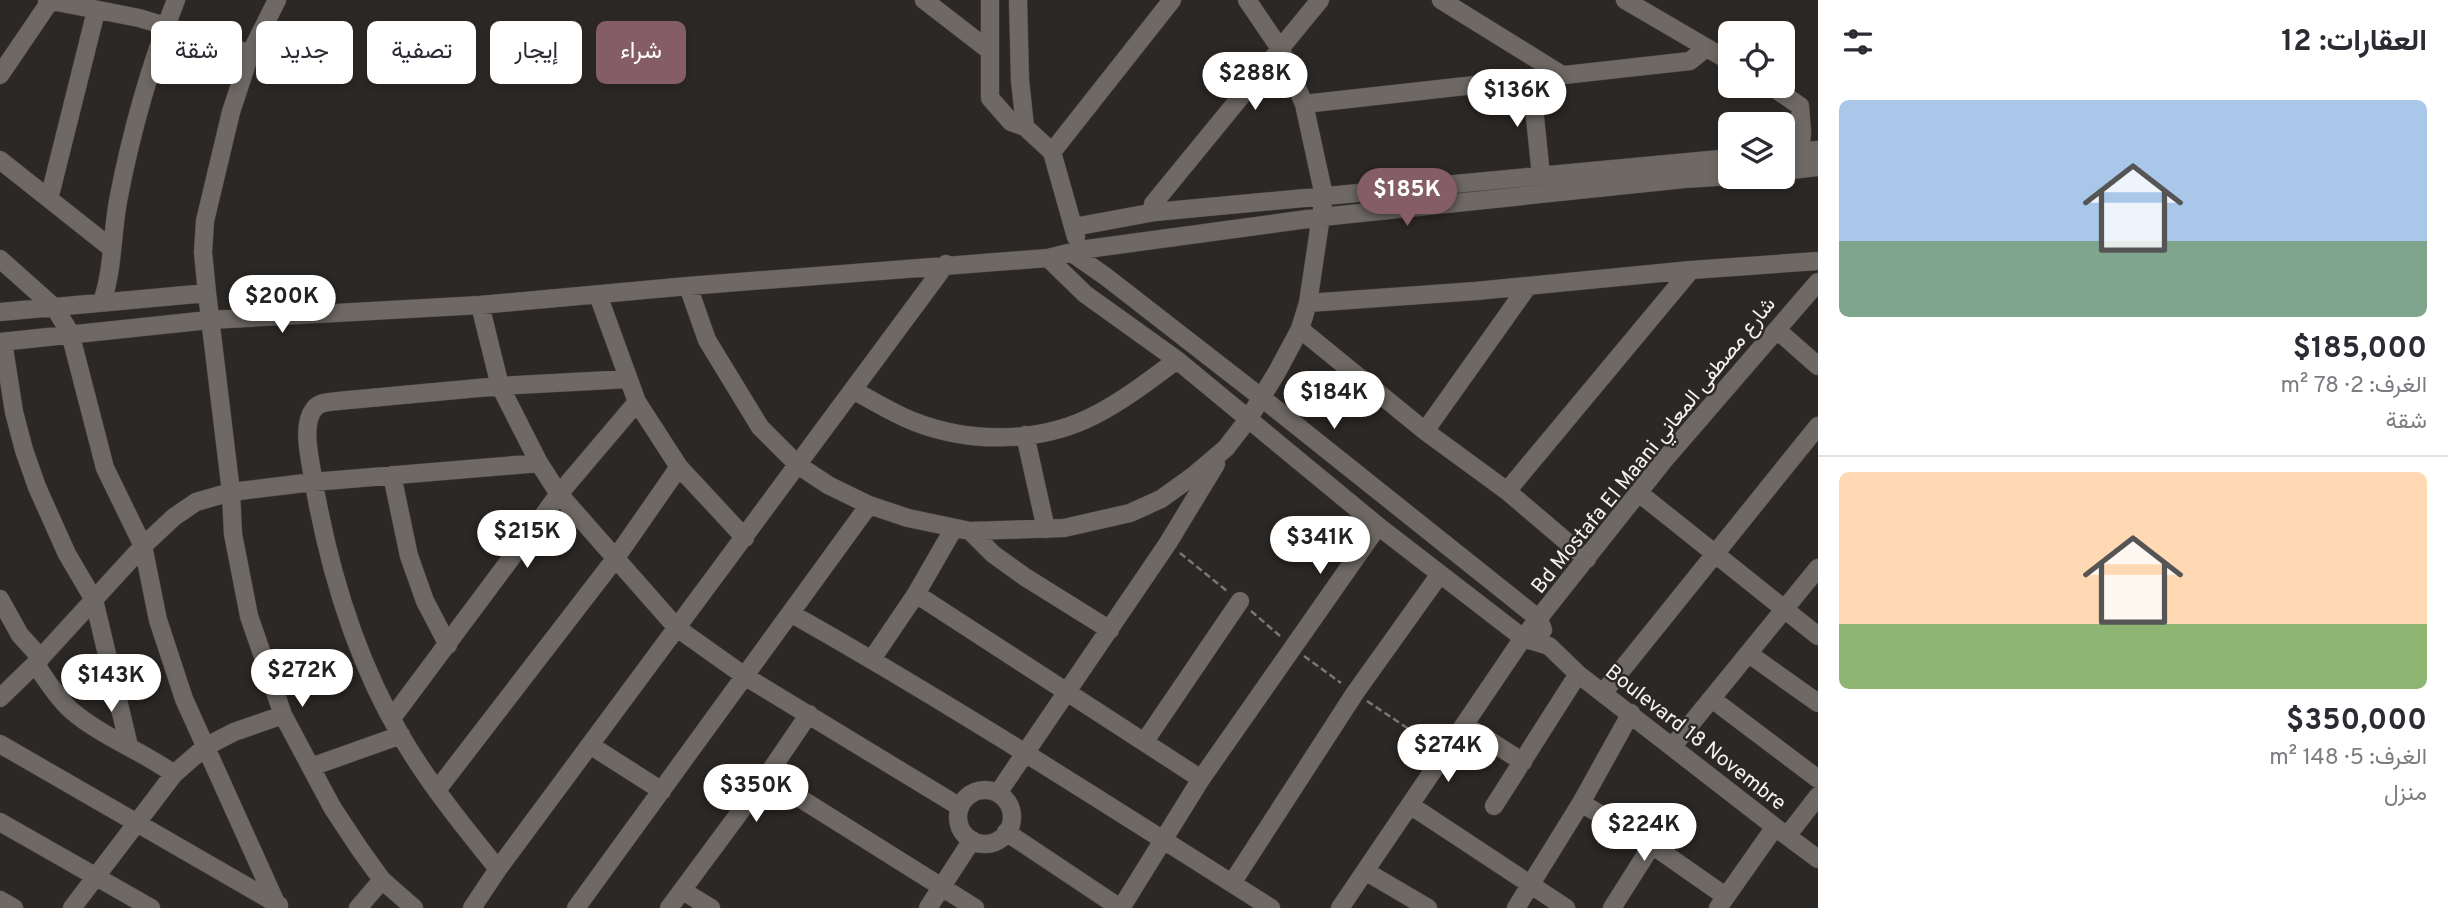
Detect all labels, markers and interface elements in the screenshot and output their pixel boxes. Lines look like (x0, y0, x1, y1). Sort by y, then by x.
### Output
chip: شقة (151, 21, 242, 84)
chip: جديد (256, 21, 353, 84)
chip: تصفية (367, 21, 476, 84)
chip: إيجار (490, 21, 582, 84)
chip: شراء (596, 21, 686, 84)
map controls (1718, 21, 1795, 189)
button: locate (1718, 21, 1795, 98)
icon: filters (1839, 23, 1877, 61)
text: العقارات: 12 (2281, 24, 2427, 61)
pin: $288K (1206, 52, 1304, 112)
text: $288K (1218, 60, 1292, 89)
pin: $136K (1468, 69, 1566, 129)
text: $136K (1483, 77, 1551, 106)
button: layers (1718, 112, 1795, 189)
icon: home (2070, 145, 2196, 271)
pin: $185K (1358, 168, 1456, 228)
text: $185K (1373, 176, 1441, 205)
pin: $200K (233, 276, 331, 335)
text: $200K (245, 283, 319, 312)
street label: Bd Mostafa El Maani شارع مصطفى المعاني (1526, 292, 1784, 601)
text: $185,000 (2293, 331, 2427, 368)
pin: $184K (1285, 372, 1383, 431)
text: الغرف: 2 · 78 m² (2281, 372, 2427, 401)
text: $184K (1300, 379, 1368, 408)
text: شقة (2385, 408, 2427, 437)
pin: $215K (478, 510, 576, 570)
pin: $341K (1271, 516, 1369, 576)
icon: home (2070, 517, 2196, 643)
text: $215K (493, 518, 561, 547)
text: $341K (1286, 524, 1354, 553)
pin: $272K (253, 650, 351, 709)
pin: $143K (62, 654, 160, 714)
text: $272K (267, 657, 337, 686)
street label: Boulevard 18 Novembre (1599, 659, 1791, 817)
text: $143K (77, 662, 145, 691)
text: $350,000 (2286, 703, 2427, 740)
pin: $274K (1399, 724, 1497, 784)
text: $274K (1413, 732, 1483, 761)
text: الغرف: 5 · 148 m² (2269, 744, 2427, 773)
pin: $350K (707, 764, 805, 824)
text: $350K (719, 772, 793, 801)
text: منزل (2384, 780, 2427, 809)
pin: $224K (1595, 804, 1693, 863)
text: $224K (1607, 811, 1681, 840)

